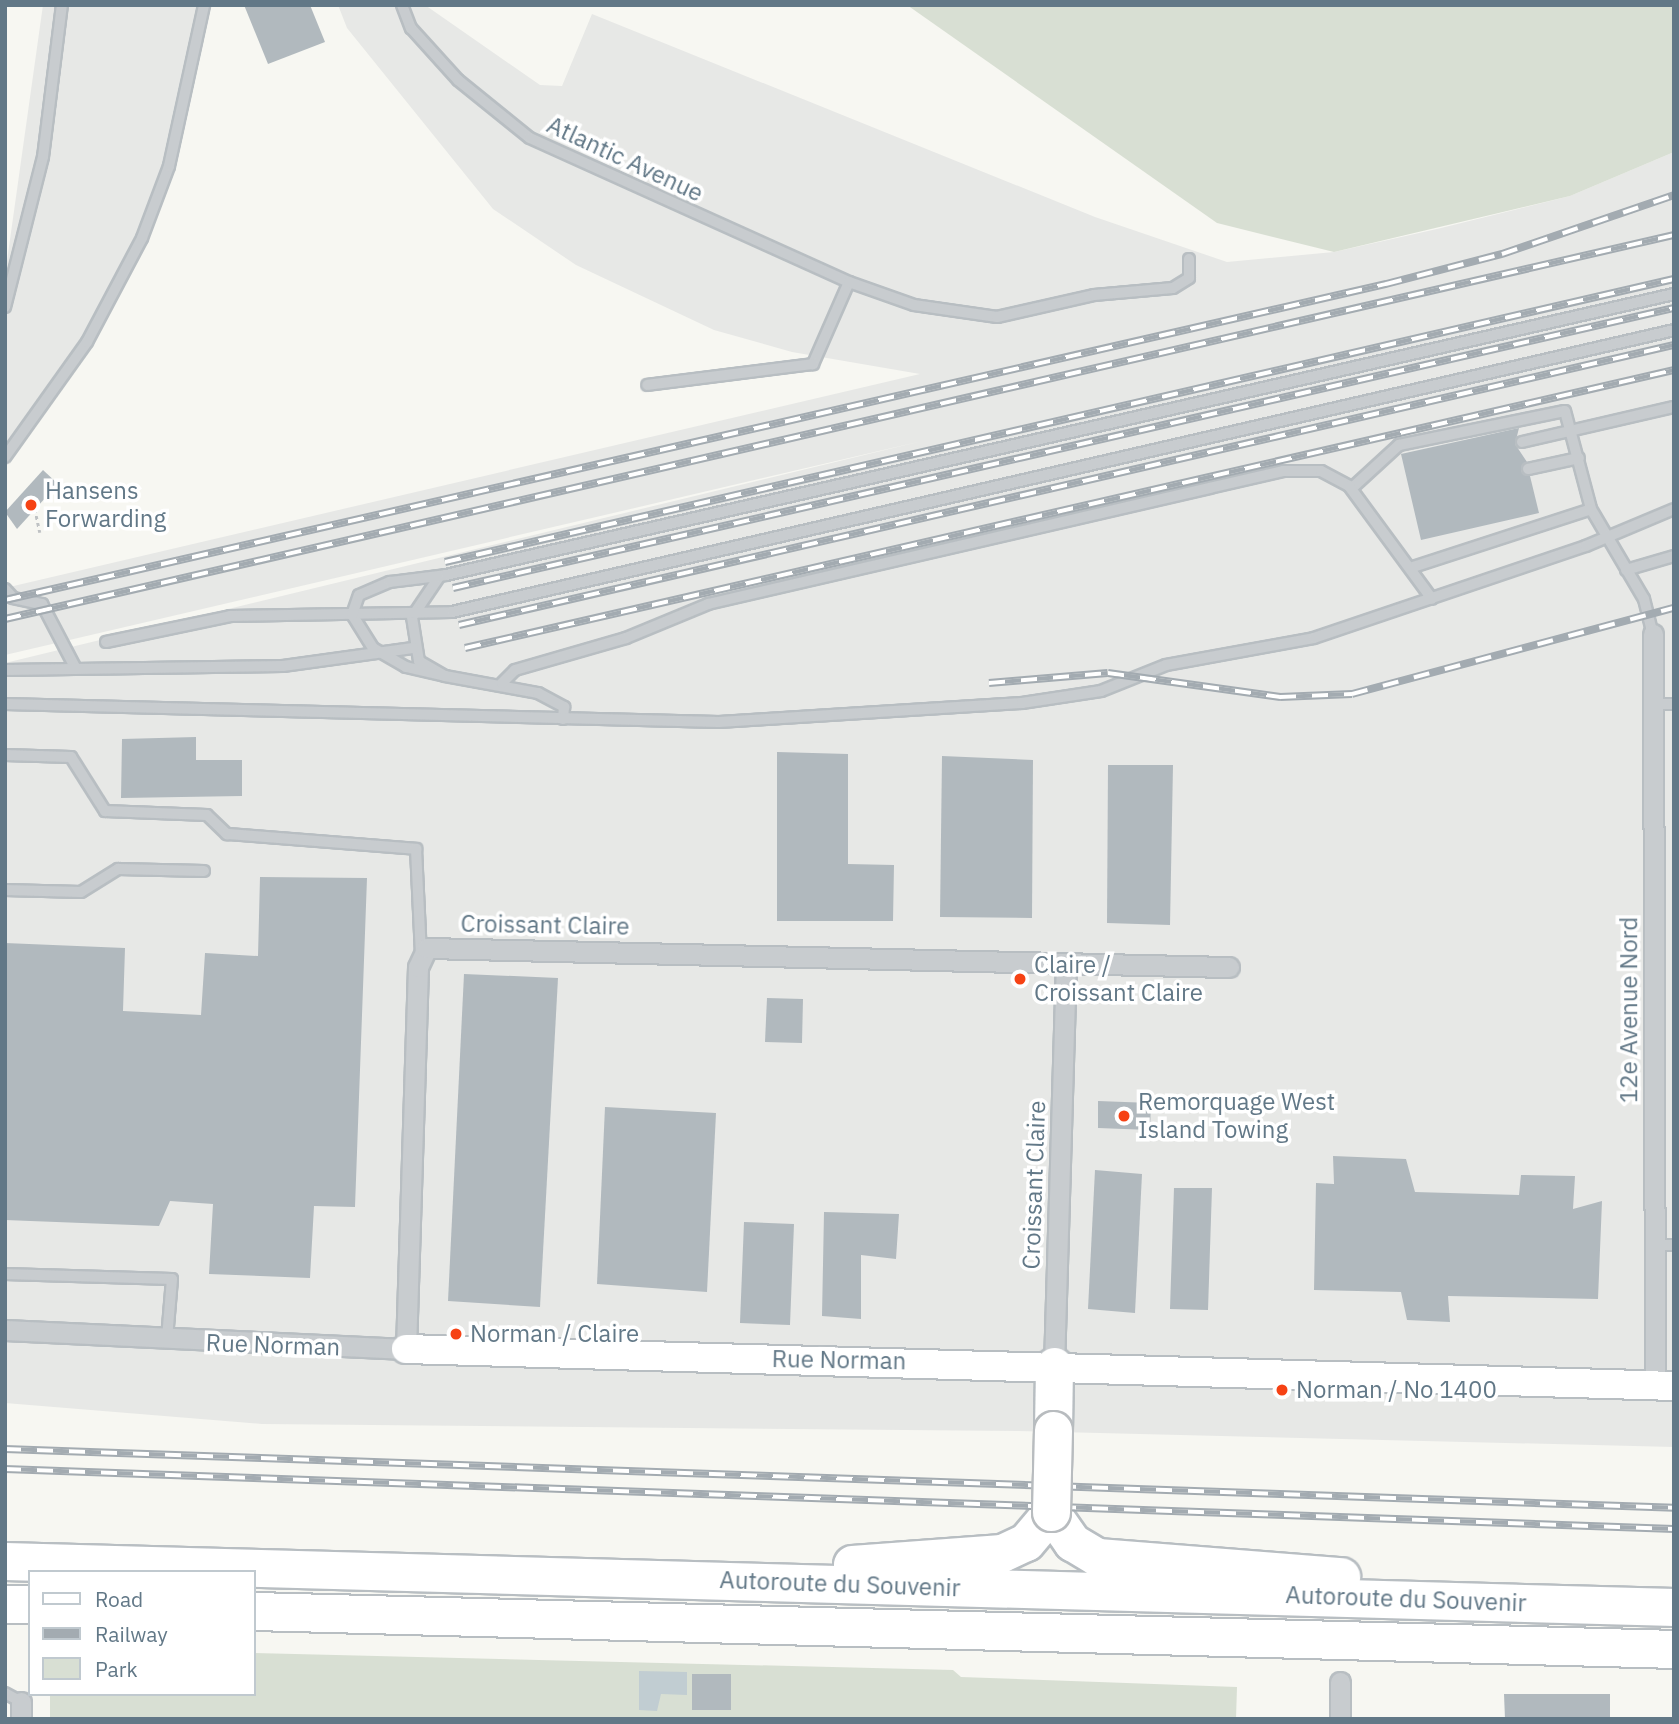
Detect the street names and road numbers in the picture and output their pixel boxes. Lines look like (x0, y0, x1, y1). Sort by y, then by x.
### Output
street label: Atlantic Avenue (542, 110, 708, 208)
street label: Croissant Claire (460, 909, 630, 941)
street label: 12e Avenue Nord (1615, 917, 1643, 1103)
street label: Croissant Claire (1017, 1100, 1051, 1270)
street label: Rue Norman (205, 1328, 341, 1362)
street label: Rue Norman (772, 1344, 906, 1376)
street label: Autoroute du Souvenir (719, 1565, 961, 1603)
street label: Autoroute du Souvenir (1285, 1580, 1527, 1618)

